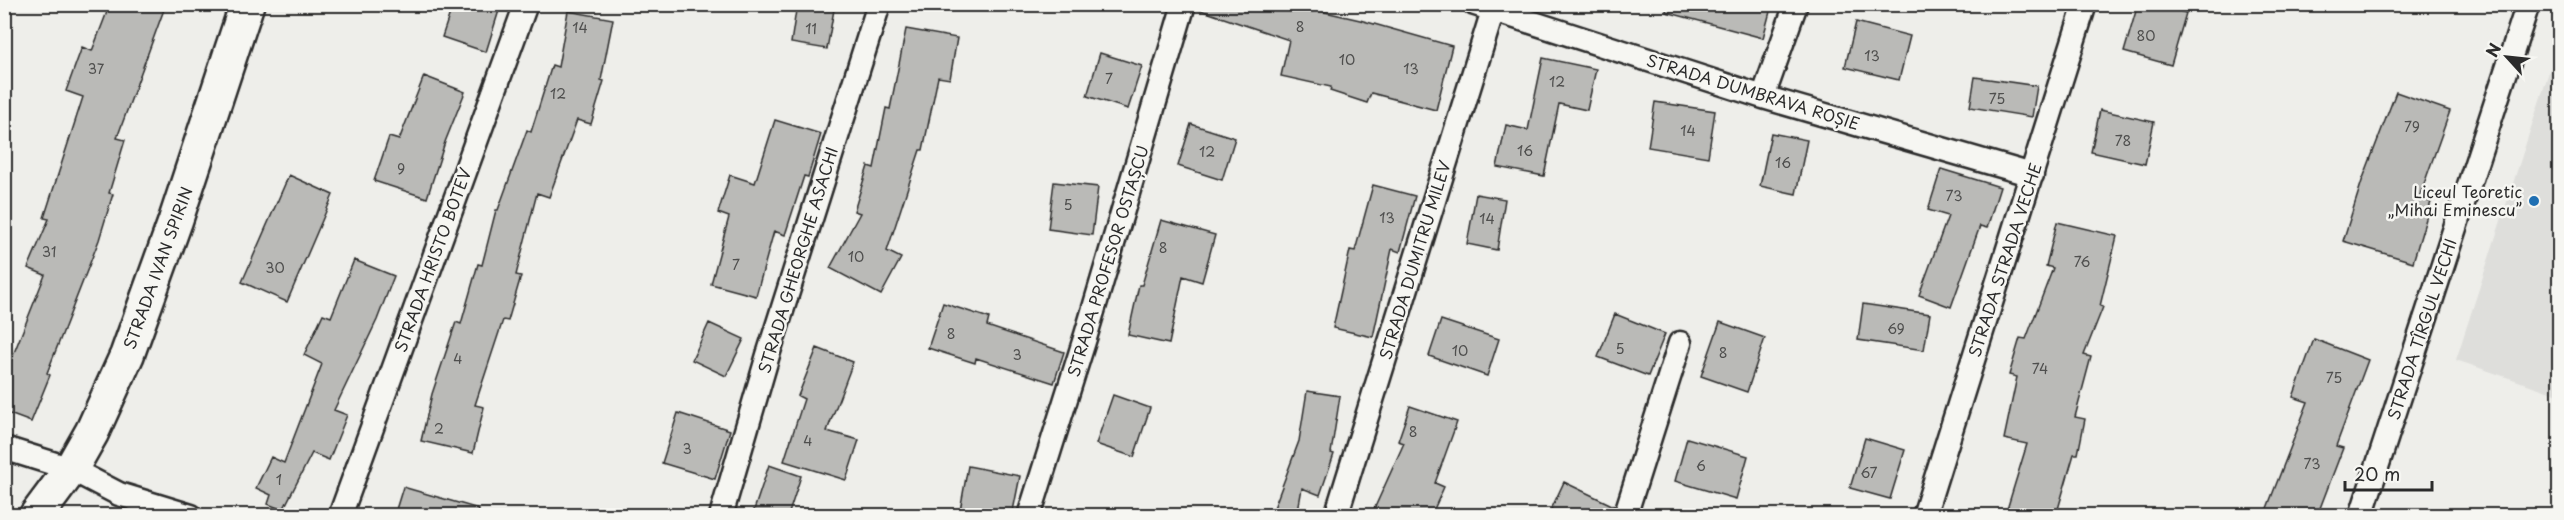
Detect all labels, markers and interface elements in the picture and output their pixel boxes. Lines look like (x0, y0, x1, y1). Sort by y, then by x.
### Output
house number: 8 (1296, 16, 1304, 37)
house number: 14 (572, 17, 588, 38)
house number: 11 (805, 18, 817, 39)
house number: 80 (2137, 25, 2155, 46)
north arrow (2477, 27, 2537, 87)
text: N (2479, 39, 2506, 61)
house number: 13 (1864, 45, 1880, 66)
street label: STRADA DUMBRAVA ROȘIE (1644, 47, 1863, 135)
house number: 10 (1339, 49, 1355, 70)
house number: 37 (88, 58, 105, 79)
house number: 13 (1403, 58, 1419, 79)
house number: 7 (1105, 68, 1113, 89)
house number: 12 (1549, 71, 1565, 92)
house number: 12 (550, 83, 566, 104)
house number: 75 (1989, 88, 2005, 109)
house number: 79 (2404, 116, 2420, 137)
house number: 14 (1680, 120, 1696, 141)
house number: 78 (2115, 130, 2131, 151)
house number: 16 (1517, 140, 1533, 161)
house number: 12 (1199, 141, 1215, 162)
street label: STRADA PROFESOR OSTAȘCU (1060, 142, 1154, 379)
street label: STRADA GHEORGHE ASACHI (751, 143, 843, 376)
house number: 16 (1775, 152, 1791, 173)
street label: STRADA DUMITRU MILEV (1372, 157, 1456, 362)
house number: 9 (397, 158, 405, 179)
street label: STRADA STRADA VECHE (1961, 160, 2047, 360)
street label: STRADA HRISTO BOTEV (387, 164, 477, 355)
place label: Liceul Teoretic „Mihai Eminescu” (2388, 179, 2522, 221)
street label: STRADA IVAN SPIRIN (116, 183, 198, 352)
house number: 73 (1946, 185, 1962, 206)
house number: 5 (1063, 194, 1073, 215)
marker: Liceul Teoretic „Mihai Eminescu” (2527, 194, 2541, 208)
house number: 13 (1379, 207, 1395, 228)
house number: 14 (1479, 208, 1495, 229)
street label: STRADA TÎRGUL VECHI (2380, 235, 2462, 422)
house number: 8 (1159, 237, 1167, 258)
house number: 31 (42, 241, 56, 262)
house number: 10 (848, 246, 864, 267)
house number: 76 (2074, 251, 2091, 272)
house number: 7 (732, 254, 740, 275)
house number: 30 (265, 257, 285, 278)
house number: 69 (1887, 318, 1905, 339)
house number: 8 (947, 323, 955, 344)
house number: 5 (1615, 338, 1625, 359)
house number: 10 (1452, 340, 1468, 361)
house number: 8 (1719, 342, 1727, 363)
house number: 3 (1012, 344, 1022, 365)
house number: 4 (453, 348, 463, 369)
house number: 74 (2032, 358, 2048, 379)
house number: 75 (2326, 367, 2342, 388)
house number: 2 (434, 418, 444, 439)
house number: 8 (1409, 421, 1417, 442)
house number: 4 (803, 430, 813, 451)
house number: 3 (682, 438, 692, 459)
house number: 73 (2304, 453, 2320, 474)
scale bar (2345, 454, 2432, 492)
house number: 6 (1696, 455, 1706, 476)
text: 20 m (2354, 460, 2400, 487)
house number: 67 (1860, 462, 1878, 483)
house number: 1 (276, 469, 282, 490)

